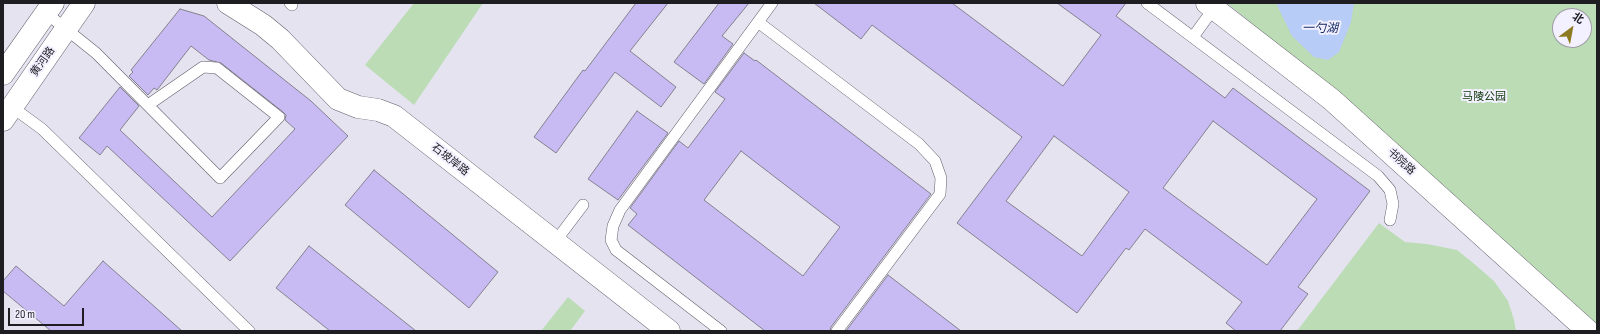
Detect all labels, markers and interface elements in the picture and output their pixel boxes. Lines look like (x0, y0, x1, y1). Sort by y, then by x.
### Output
north arrow (1552, 8, 1592, 48)
text: 北 (1570, 10, 1586, 27)
water label: 一勺湖 (1302, 22, 1338, 36)
street label: 黄河路 (28, 45, 58, 79)
park label: 马陵公园 (1462, 90, 1506, 104)
street label: 石坡岸路 (429, 141, 471, 179)
street label: 书院路 (1384, 146, 1418, 178)
scale bar (10, 300, 86, 326)
text: 20 m (15, 307, 35, 322)

